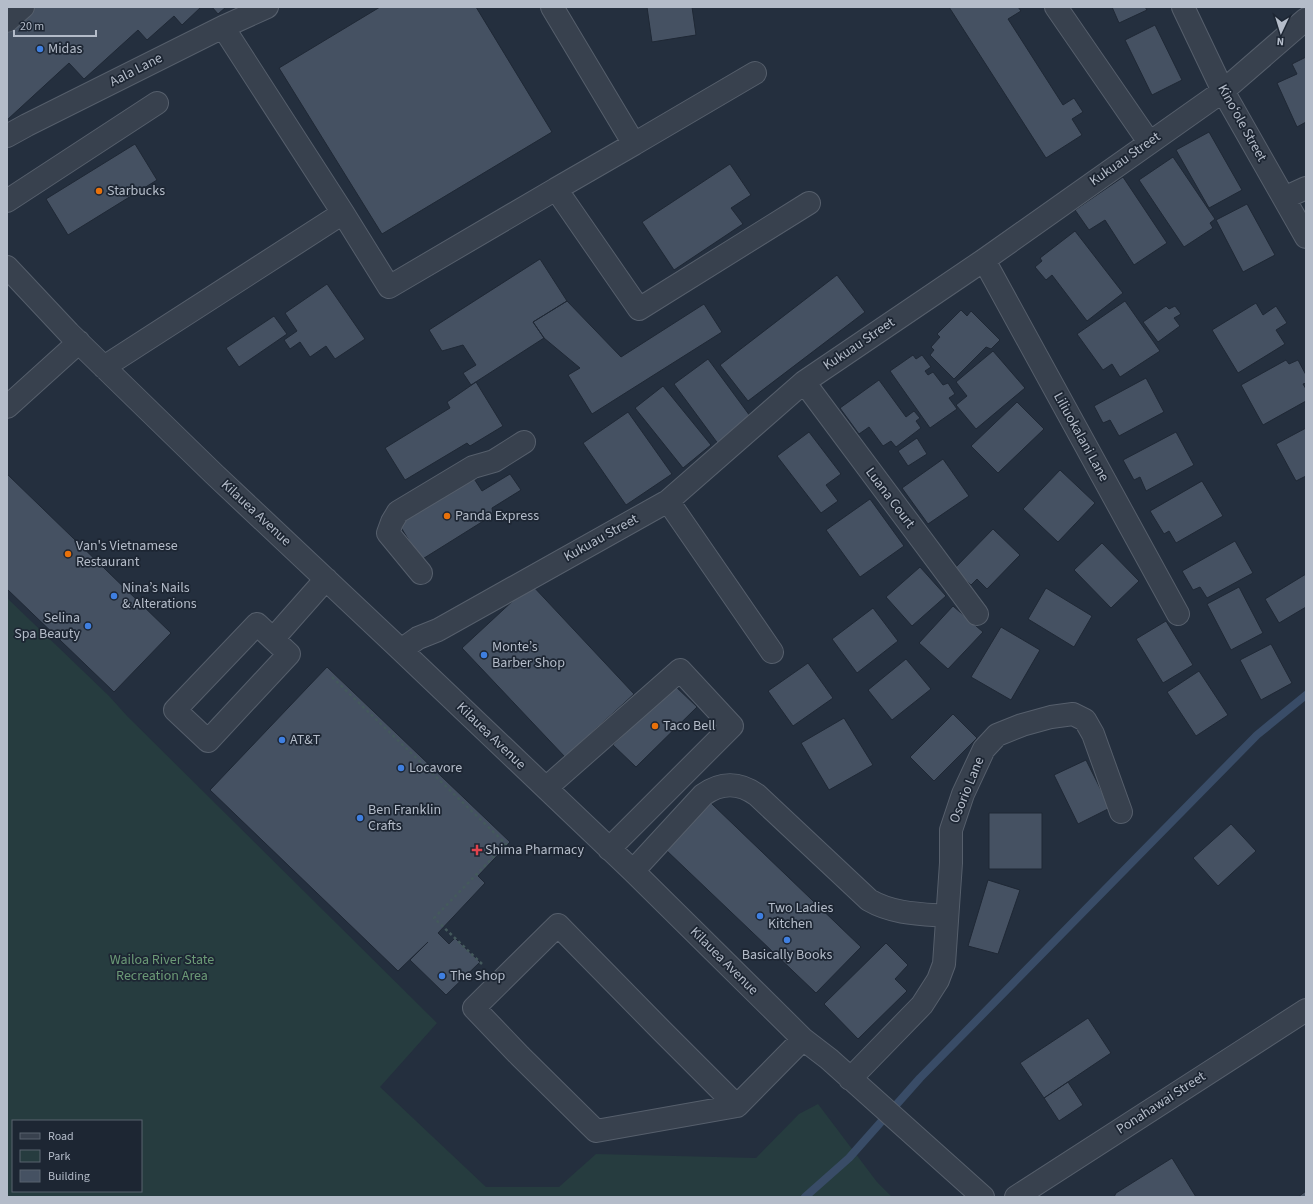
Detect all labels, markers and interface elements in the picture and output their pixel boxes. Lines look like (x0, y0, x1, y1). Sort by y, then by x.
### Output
scale bar (14, 12, 96, 38)
north arrow (1261, 12, 1301, 52)
text: 20 m (20, 18, 44, 35)
text: N (1276, 34, 1285, 49)
place label: Midas (48, 39, 82, 59)
marker: Midas (35, 44, 45, 54)
street label: Aala Lane (106, 48, 166, 92)
street label: Kinoʻole Street (1212, 81, 1272, 166)
street label: Kukuau Street (1085, 127, 1165, 191)
place label: Starbucks (107, 181, 165, 201)
marker: Starbucks (94, 186, 104, 196)
street label: Kukuau Street (819, 313, 899, 375)
street label: Liliuokalani Lane (1048, 389, 1114, 485)
street label: Luana Court (860, 463, 920, 533)
street label: Kilauea Avenue (216, 475, 296, 551)
place label: Panda Express (455, 506, 539, 526)
street label: Kukuau Street (560, 509, 642, 567)
marker: Panda Express (442, 511, 452, 521)
place label: Van's Vietnamese Restaurant (76, 536, 178, 572)
marker: Van's Vietnamese Restaurant (63, 549, 73, 559)
place label: Nina’s Nails & Alterations (122, 578, 197, 614)
marker: Nina’s Nails & Alterations (109, 591, 119, 601)
place label: Selina Spa Beauty (14, 608, 80, 644)
marker: Selina Spa Beauty (83, 621, 93, 631)
place label: Monte’s Barber Shop (492, 637, 565, 673)
marker: Monte’s Barber Shop (479, 650, 489, 660)
street label: Kilauea Avenue (452, 698, 530, 774)
place label: Taco Bell (663, 716, 716, 736)
marker: Taco Bell (650, 721, 660, 731)
place label: AT&T (290, 730, 321, 750)
marker: AT&T (277, 735, 287, 745)
street label: Osorio Lane (945, 754, 989, 826)
place label: Locavore (409, 758, 462, 778)
marker: Locavore (396, 763, 406, 773)
place label: Ben Franklin Crafts (368, 800, 441, 836)
marker: Ben Franklin Crafts (355, 813, 365, 823)
place label: Shima Pharmacy (485, 840, 585, 860)
marker: Shima Pharmacy (472, 845, 482, 855)
place label: Two Ladies Kitchen (768, 898, 833, 934)
marker: Two Ladies Kitchen (755, 911, 765, 921)
street label: Kilauea Avenue (685, 922, 763, 1000)
marker: Basically Books (782, 935, 792, 945)
place label: Basically Books (742, 945, 832, 965)
park label: Wailoa River State Recreation Area (110, 950, 214, 986)
place label: The Shop (450, 966, 506, 986)
marker: The Shop (437, 971, 447, 981)
street label: Ponahawai Street (1112, 1066, 1210, 1139)
legend (12, 1120, 142, 1192)
text: Road (48, 1128, 74, 1145)
text: Park (48, 1148, 70, 1165)
text: Building (48, 1168, 90, 1185)

